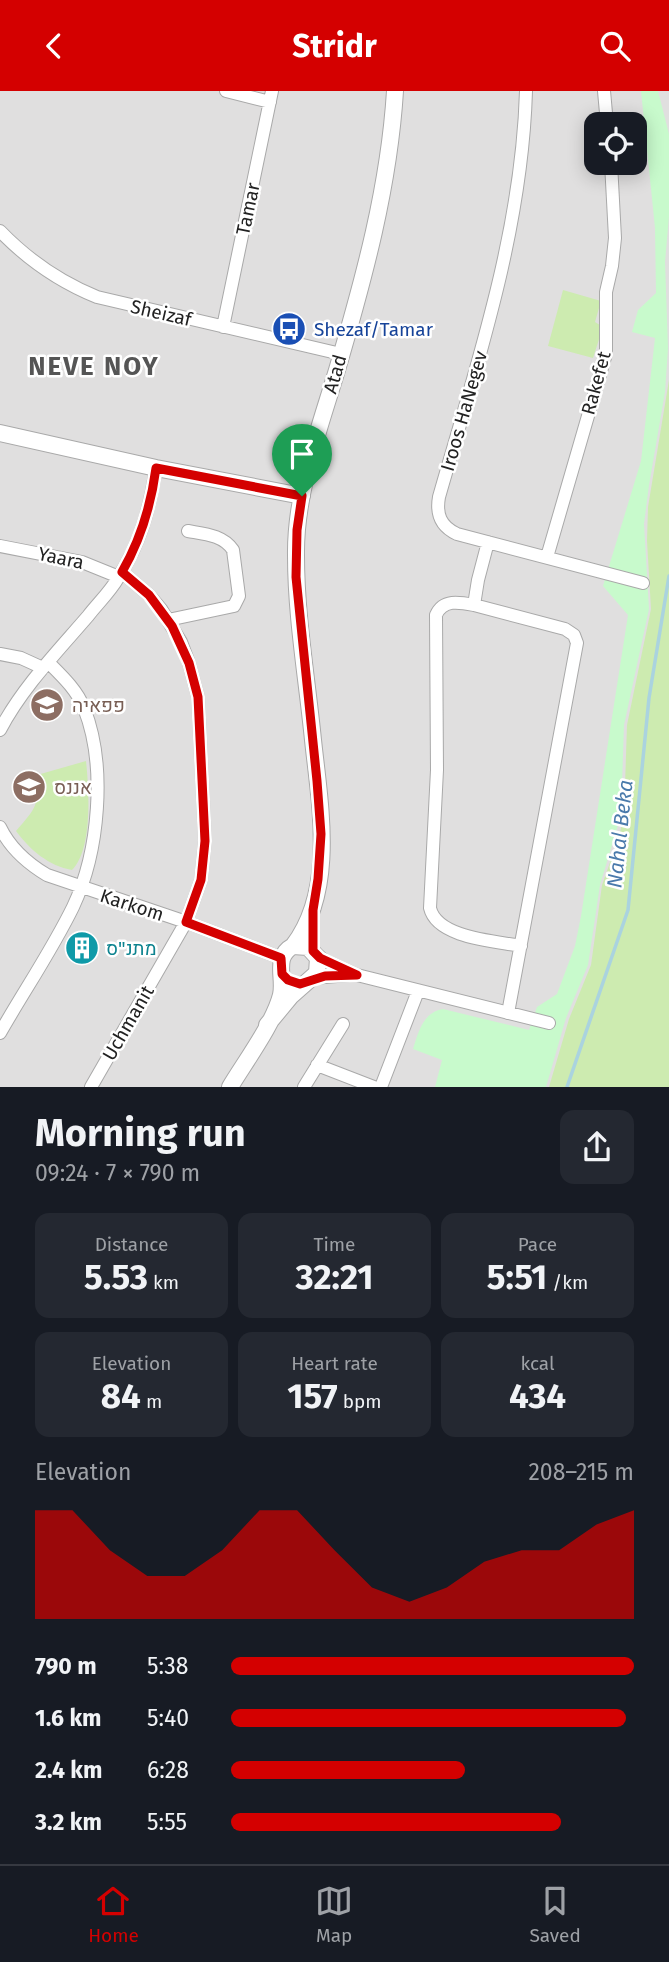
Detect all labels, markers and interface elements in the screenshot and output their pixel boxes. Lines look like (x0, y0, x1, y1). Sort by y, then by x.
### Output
icon: back (35, 27, 73, 65)
text: Stridr (292, 27, 377, 65)
icon: search (596, 27, 634, 65)
map controls (584, 112, 647, 175)
button: locate (584, 112, 647, 175)
street label: Tamar (231, 180, 265, 237)
street label: Sheizaf (128, 295, 195, 332)
bus stop icon: Shezaf/Tamar (270, 310, 308, 348)
place label: Shezaf/Tamar (314, 318, 434, 341)
street label: Iroos HaNegev (436, 347, 492, 474)
street label: Rakefet (576, 349, 616, 417)
district label: NEVE NOY (28, 351, 160, 382)
street label: Atad (319, 352, 351, 396)
pin (272, 424, 332, 496)
icon: arrive (283, 435, 321, 473)
street label: Yaara (36, 542, 86, 574)
school or university icon: פפאיה (28, 686, 66, 724)
place label: פפאיה (72, 694, 125, 717)
school or university icon: אננס (10, 768, 48, 806)
place label: אננס (54, 776, 92, 799)
water label: Nahal Beka (601, 779, 639, 889)
street label: Karkom (97, 884, 167, 926)
building icon: מתנ"ס (63, 929, 101, 967)
place label: מתנ"ס (106, 937, 157, 960)
street label: Uchmanit (97, 981, 159, 1065)
text: Morning run (35, 1110, 246, 1156)
button: share (560, 1110, 634, 1184)
text: 09:24 · 7 × 790 m (35, 1159, 200, 1187)
text: Distance (95, 1233, 168, 1256)
text: Time (314, 1233, 355, 1256)
text: Pace (518, 1233, 557, 1256)
text: 5.53 (84, 1256, 148, 1298)
text: 32:21 (296, 1256, 373, 1298)
text: 5:51 (487, 1256, 547, 1298)
text: km (148, 1271, 179, 1294)
text: /km (547, 1271, 588, 1294)
text: Elevation (92, 1352, 171, 1375)
text: Heart rate (291, 1352, 378, 1375)
text: kcal (520, 1352, 555, 1375)
text: 84 (101, 1375, 141, 1417)
text: 157 (287, 1375, 338, 1417)
text: 434 (509, 1375, 566, 1417)
text: m (141, 1390, 162, 1413)
text: bpm (338, 1390, 382, 1413)
text: Elevation (35, 1458, 131, 1486)
text: 208–215 m (528, 1458, 634, 1486)
text: 790 m (35, 1652, 97, 1680)
text: 5:38 (147, 1652, 188, 1680)
text: 1.6 km (35, 1704, 102, 1732)
text: 5:40 (147, 1704, 189, 1732)
text: 2.4 km (35, 1756, 102, 1784)
text: 6:28 (147, 1756, 189, 1784)
text: 3.2 km (35, 1808, 102, 1836)
text: 5:55 (147, 1808, 187, 1836)
tab: Home (88, 1882, 139, 1947)
tab: Map (315, 1882, 353, 1947)
tab: Saved (529, 1882, 581, 1947)

